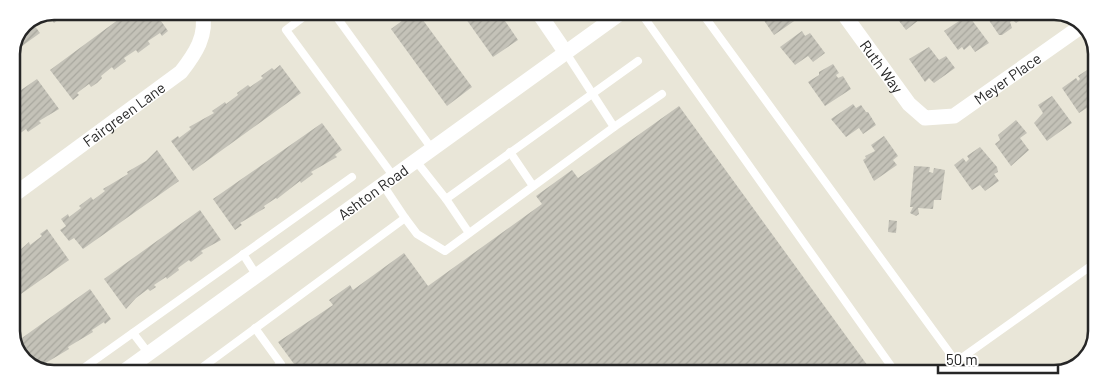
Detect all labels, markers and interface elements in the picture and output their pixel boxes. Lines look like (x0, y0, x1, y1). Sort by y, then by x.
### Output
street label: Ruth Way (857, 37, 907, 96)
street label: Meyer Place (970, 49, 1044, 108)
street label: Fairgreen Lane (79, 78, 168, 150)
street label: Ashton Road (334, 160, 411, 223)
scale bar (938, 342, 1058, 374)
text: 50 m (946, 350, 978, 368)

